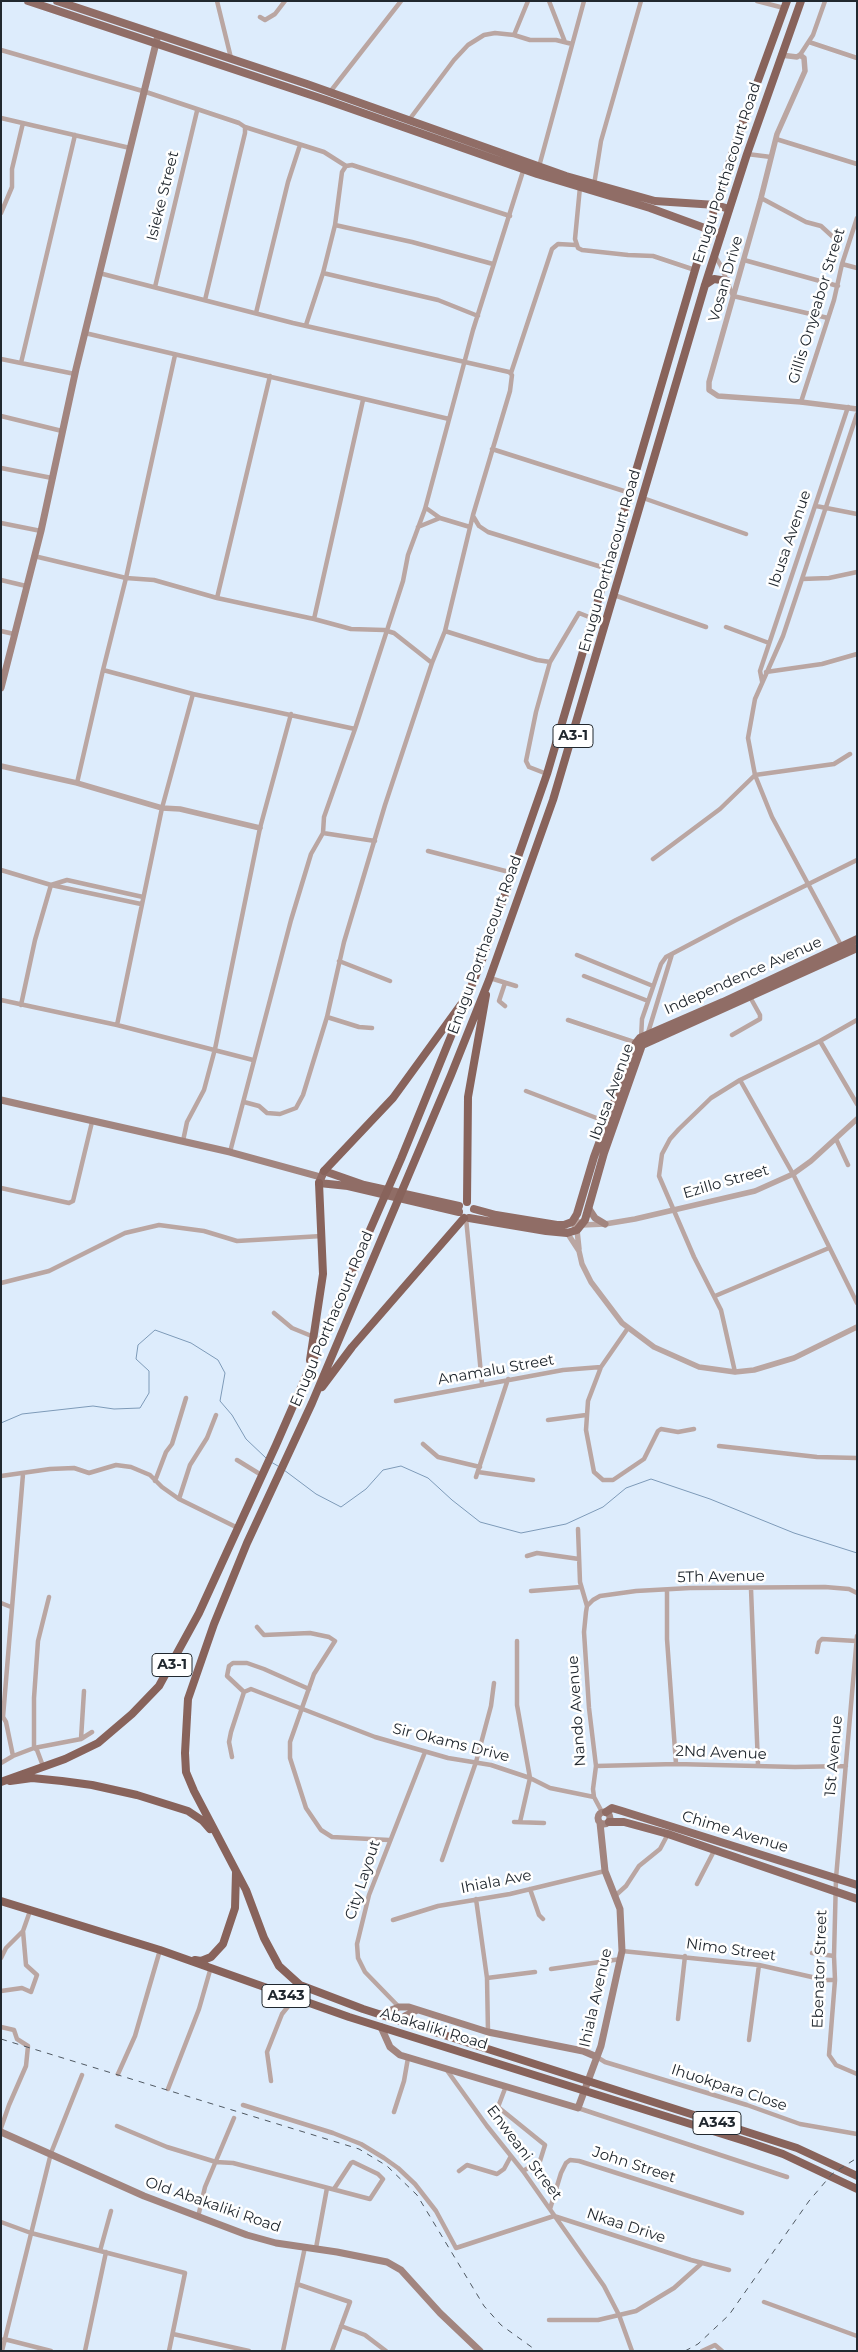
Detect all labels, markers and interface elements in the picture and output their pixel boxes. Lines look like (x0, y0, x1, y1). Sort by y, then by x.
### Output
street label: Enugu Porthacourt Road (689, 80, 765, 266)
street label: Isieke Street (143, 149, 183, 243)
street label: Gillis Onyeabor Street (785, 226, 849, 386)
street label: Vosan Drive (705, 234, 747, 324)
street label: Enugu Porthacourt Road (575, 468, 645, 654)
street label: Ibusa Avenue (765, 488, 815, 590)
road number: A3-1 (553, 724, 593, 748)
street label: Enugu Porthacourt Road (444, 853, 526, 1037)
street label: Independence Avenue (661, 933, 825, 1019)
street label: Ibusa Avenue (586, 1041, 638, 1143)
street label: Ezillo Street (681, 1161, 771, 1203)
street label: Enugu Porthacourt Road (287, 1228, 377, 1410)
street label: Anamalu Street (436, 1351, 556, 1389)
street label: 5Th Avenue (677, 1567, 765, 1587)
road number: A3-1 (152, 1654, 192, 1676)
street label: Nando Avenue (564, 1655, 590, 1767)
street label: 1St Avenue (821, 1715, 847, 1797)
street label: Sir Okams Drive (391, 1720, 511, 1766)
street label: 2Nd Avenue (675, 1742, 767, 1764)
street label: Chime Avenue (680, 1807, 790, 1857)
street label: City Layout (342, 1838, 384, 1922)
street label: Ihiala Ave (459, 1866, 533, 1898)
street label: Ebenator Street (809, 1909, 831, 2029)
street label: Nimo Street (685, 1935, 777, 1965)
street label: Ihiala Avenue (576, 1947, 616, 2049)
road number: A343 (262, 1984, 310, 2008)
street label: Abakaliki Road (378, 2004, 490, 2054)
street label: Ihuokpara Close (669, 2061, 789, 2115)
street label: Enweani Street (482, 2102, 566, 2204)
road number: A343 (693, 2112, 741, 2134)
street label: John Street (590, 2143, 678, 2187)
street label: Old Abakaliki Road (143, 2173, 283, 2237)
street label: Nkaa Drive (584, 2205, 668, 2247)

